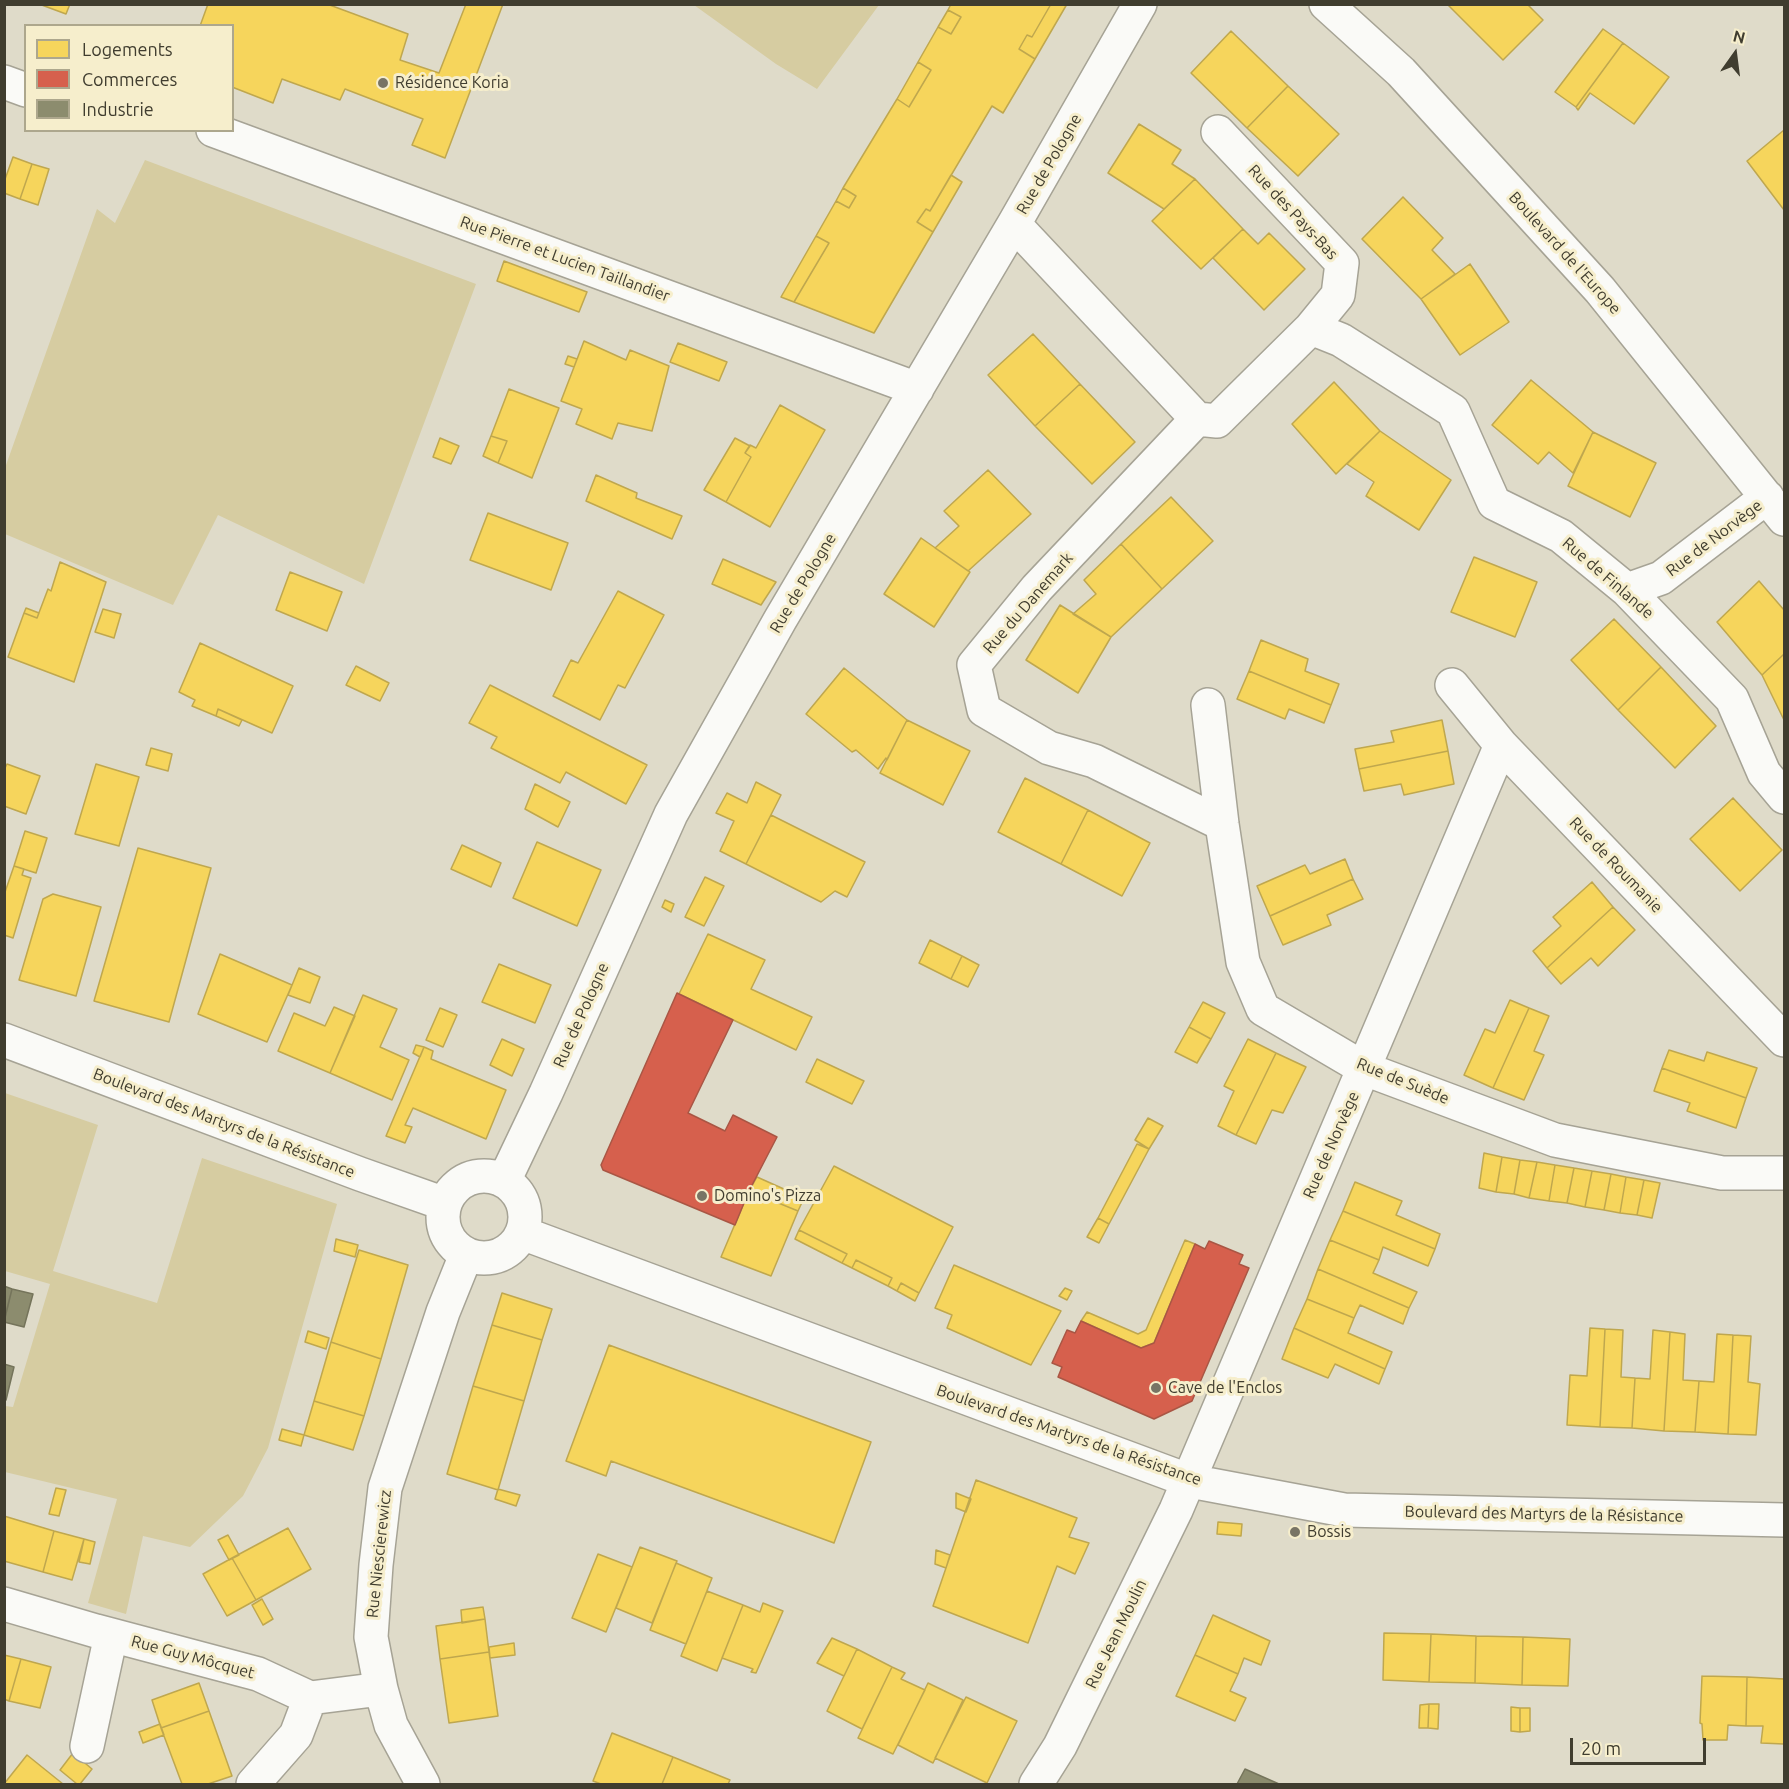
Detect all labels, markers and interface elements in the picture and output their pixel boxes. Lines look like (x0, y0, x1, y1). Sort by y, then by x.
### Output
legend (24, 24, 234, 132)
north arrow (1705, 24, 1765, 84)
text: N (1731, 26, 1747, 47)
text: Logements (82, 39, 173, 59)
text: Commerces (82, 69, 177, 89)
place label: Résidence Koria (395, 73, 509, 93)
marker: Résidence Koria (376, 76, 390, 90)
text: Industrie (82, 99, 154, 119)
street label: Rue de Pologne (1012, 110, 1086, 218)
street label: Rue des Pays-Bas (1244, 161, 1342, 263)
street label: Boulevard de l'Europe (1505, 188, 1625, 318)
street label: Rue Pierre et Lucien Taillandier (457, 212, 673, 306)
street label: Rue de Norvège (1662, 496, 1766, 580)
street label: Rue de Pologne (766, 530, 840, 636)
street label: Rue de Finlande (1558, 533, 1658, 623)
street label: Rue du Danemark (979, 549, 1077, 657)
street label: Rue de Roumanie (1565, 813, 1667, 917)
street label: Rue de Pologne (549, 960, 613, 1070)
street label: Rue de Suède (1354, 1054, 1452, 1108)
street label: Boulevard des Martyrs de la Résistance (90, 1064, 358, 1182)
street label: Rue de Norvège (1299, 1088, 1363, 1202)
place label: Domino's Pizza (714, 1186, 821, 1206)
marker: Domino's Pizza (695, 1189, 709, 1203)
place label: Cave de l'Enclos (1168, 1378, 1282, 1398)
street label: Boulevard des Martyrs de la Résistance (934, 1381, 1204, 1489)
marker: Cave de l'Enclos (1149, 1381, 1163, 1395)
street label: Rue Niescierewicz (363, 1489, 395, 1619)
street label: Boulevard des Martyrs de la Résistance (1404, 1502, 1684, 1526)
place label: Bossis (1307, 1522, 1351, 1542)
marker: Bossis (1288, 1525, 1302, 1539)
street label: Rue Jean Moulin (1081, 1576, 1151, 1692)
street label: Rue Guy Môcquet (129, 1631, 257, 1683)
scale bar (1573, 1726, 1710, 1764)
text: 20 m (1581, 1738, 1621, 1758)

